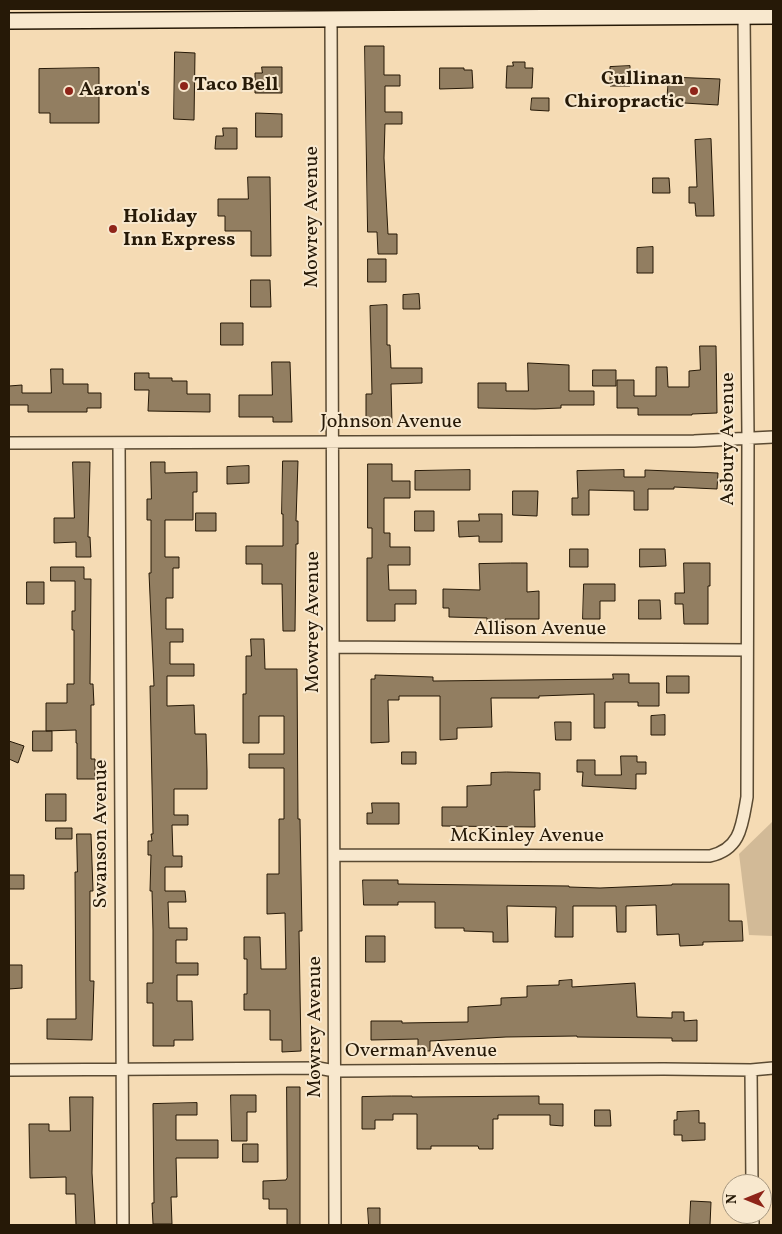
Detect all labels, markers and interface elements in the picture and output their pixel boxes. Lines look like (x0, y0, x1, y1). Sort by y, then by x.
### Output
place label: Cullinan Chiropractic (564, 68, 684, 115)
place label: Taco Bell (194, 74, 279, 98)
place label: Aaron's (79, 79, 150, 103)
marker: Taco Bell (178, 80, 190, 92)
marker: Aaron's (63, 85, 75, 97)
marker: Cullinan Chiropractic (688, 85, 700, 97)
street label: Mowrey Avenue (301, 146, 325, 288)
place label: Holiday Inn Express (123, 206, 236, 253)
marker: Holiday Inn Express (107, 223, 119, 235)
street label: Asbury Avenue (717, 372, 741, 506)
street label: Johnson Avenue (320, 411, 462, 435)
street label: Mowrey Avenue (302, 551, 326, 693)
street label: Allison Avenue (474, 618, 606, 642)
street label: Swanson Avenue (90, 760, 114, 908)
street label: McKinley Avenue (450, 825, 604, 849)
street label: Mowrey Avenue (304, 956, 328, 1098)
street label: Overman Avenue (345, 1040, 497, 1064)
north arrow (722, 1174, 772, 1224)
text: N (723, 1194, 742, 1204)

